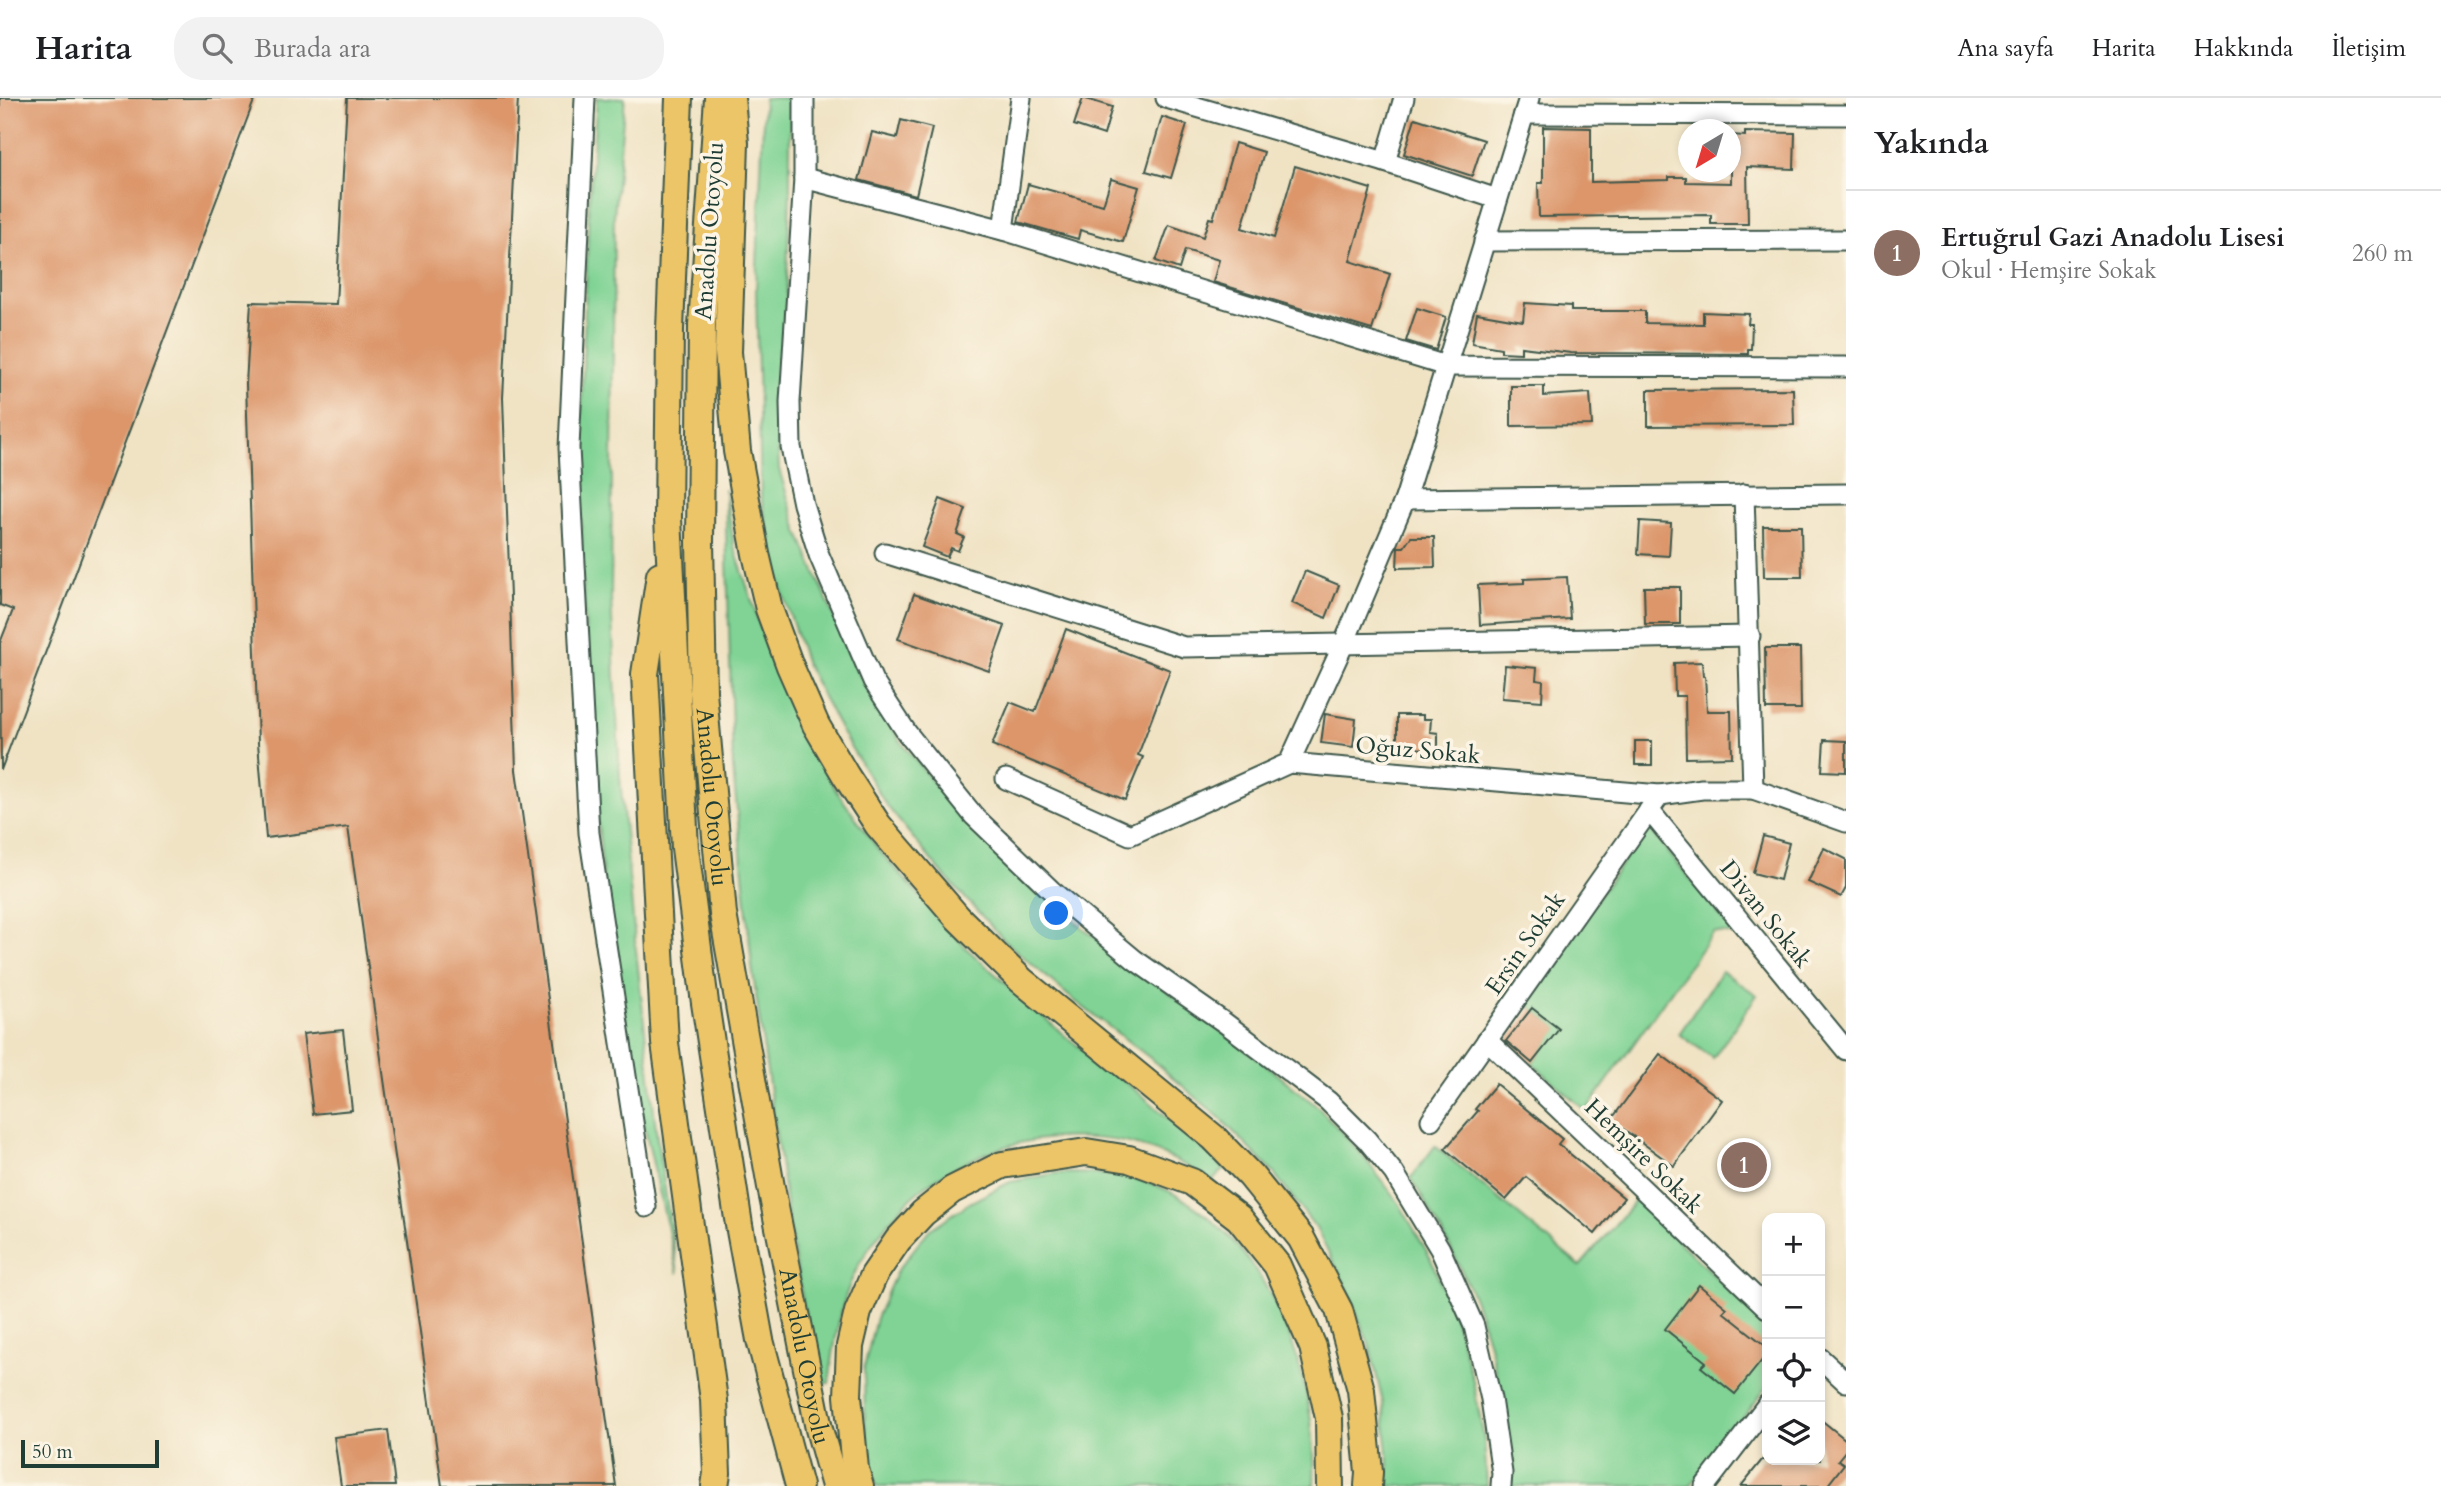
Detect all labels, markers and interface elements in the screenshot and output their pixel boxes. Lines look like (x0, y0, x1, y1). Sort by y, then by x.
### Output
search box (174, 17, 664, 80)
text: Harita (35, 26, 132, 71)
icon: search (198, 29, 236, 67)
text: Burada ara (254, 31, 371, 66)
text: Ana sayfa (1958, 32, 2054, 65)
text: Harita (2092, 32, 2156, 65)
text: Hakkında (2194, 32, 2293, 65)
text: İletişim (2331, 32, 2406, 65)
north arrow (1678, 119, 1741, 182)
text: Yakında (1874, 123, 1989, 164)
street label: Anadolu Otoyolu (687, 141, 732, 321)
text: Ertuğrul Gazi Anadolu Lisesi (1941, 220, 2284, 255)
text: 1 (1891, 238, 1903, 269)
text: 260 m (2352, 238, 2413, 269)
text: Okul · Hemşire Sokak (1941, 255, 2157, 286)
street label: Anadolu Otoyolu (688, 706, 736, 888)
street label: Oğuz Sokak (1354, 729, 1482, 772)
street label: Divan Sokak (1712, 853, 1819, 975)
street label: Ersin Sokak (1478, 885, 1573, 1002)
your location (1039, 896, 1073, 930)
street label: Hemşire Sokak (1577, 1091, 1710, 1222)
pin: 1 (1721, 1139, 1767, 1191)
map controls (1762, 1213, 1825, 1465)
button: + (1762, 1213, 1825, 1276)
street label: Anadolu Otoyolu (770, 1265, 838, 1448)
button: − (1762, 1276, 1825, 1339)
button: locate (1762, 1339, 1825, 1402)
button: layers (1762, 1402, 1825, 1465)
scale bar (21, 1437, 159, 1469)
text: 50 m (32, 1439, 73, 1465)

